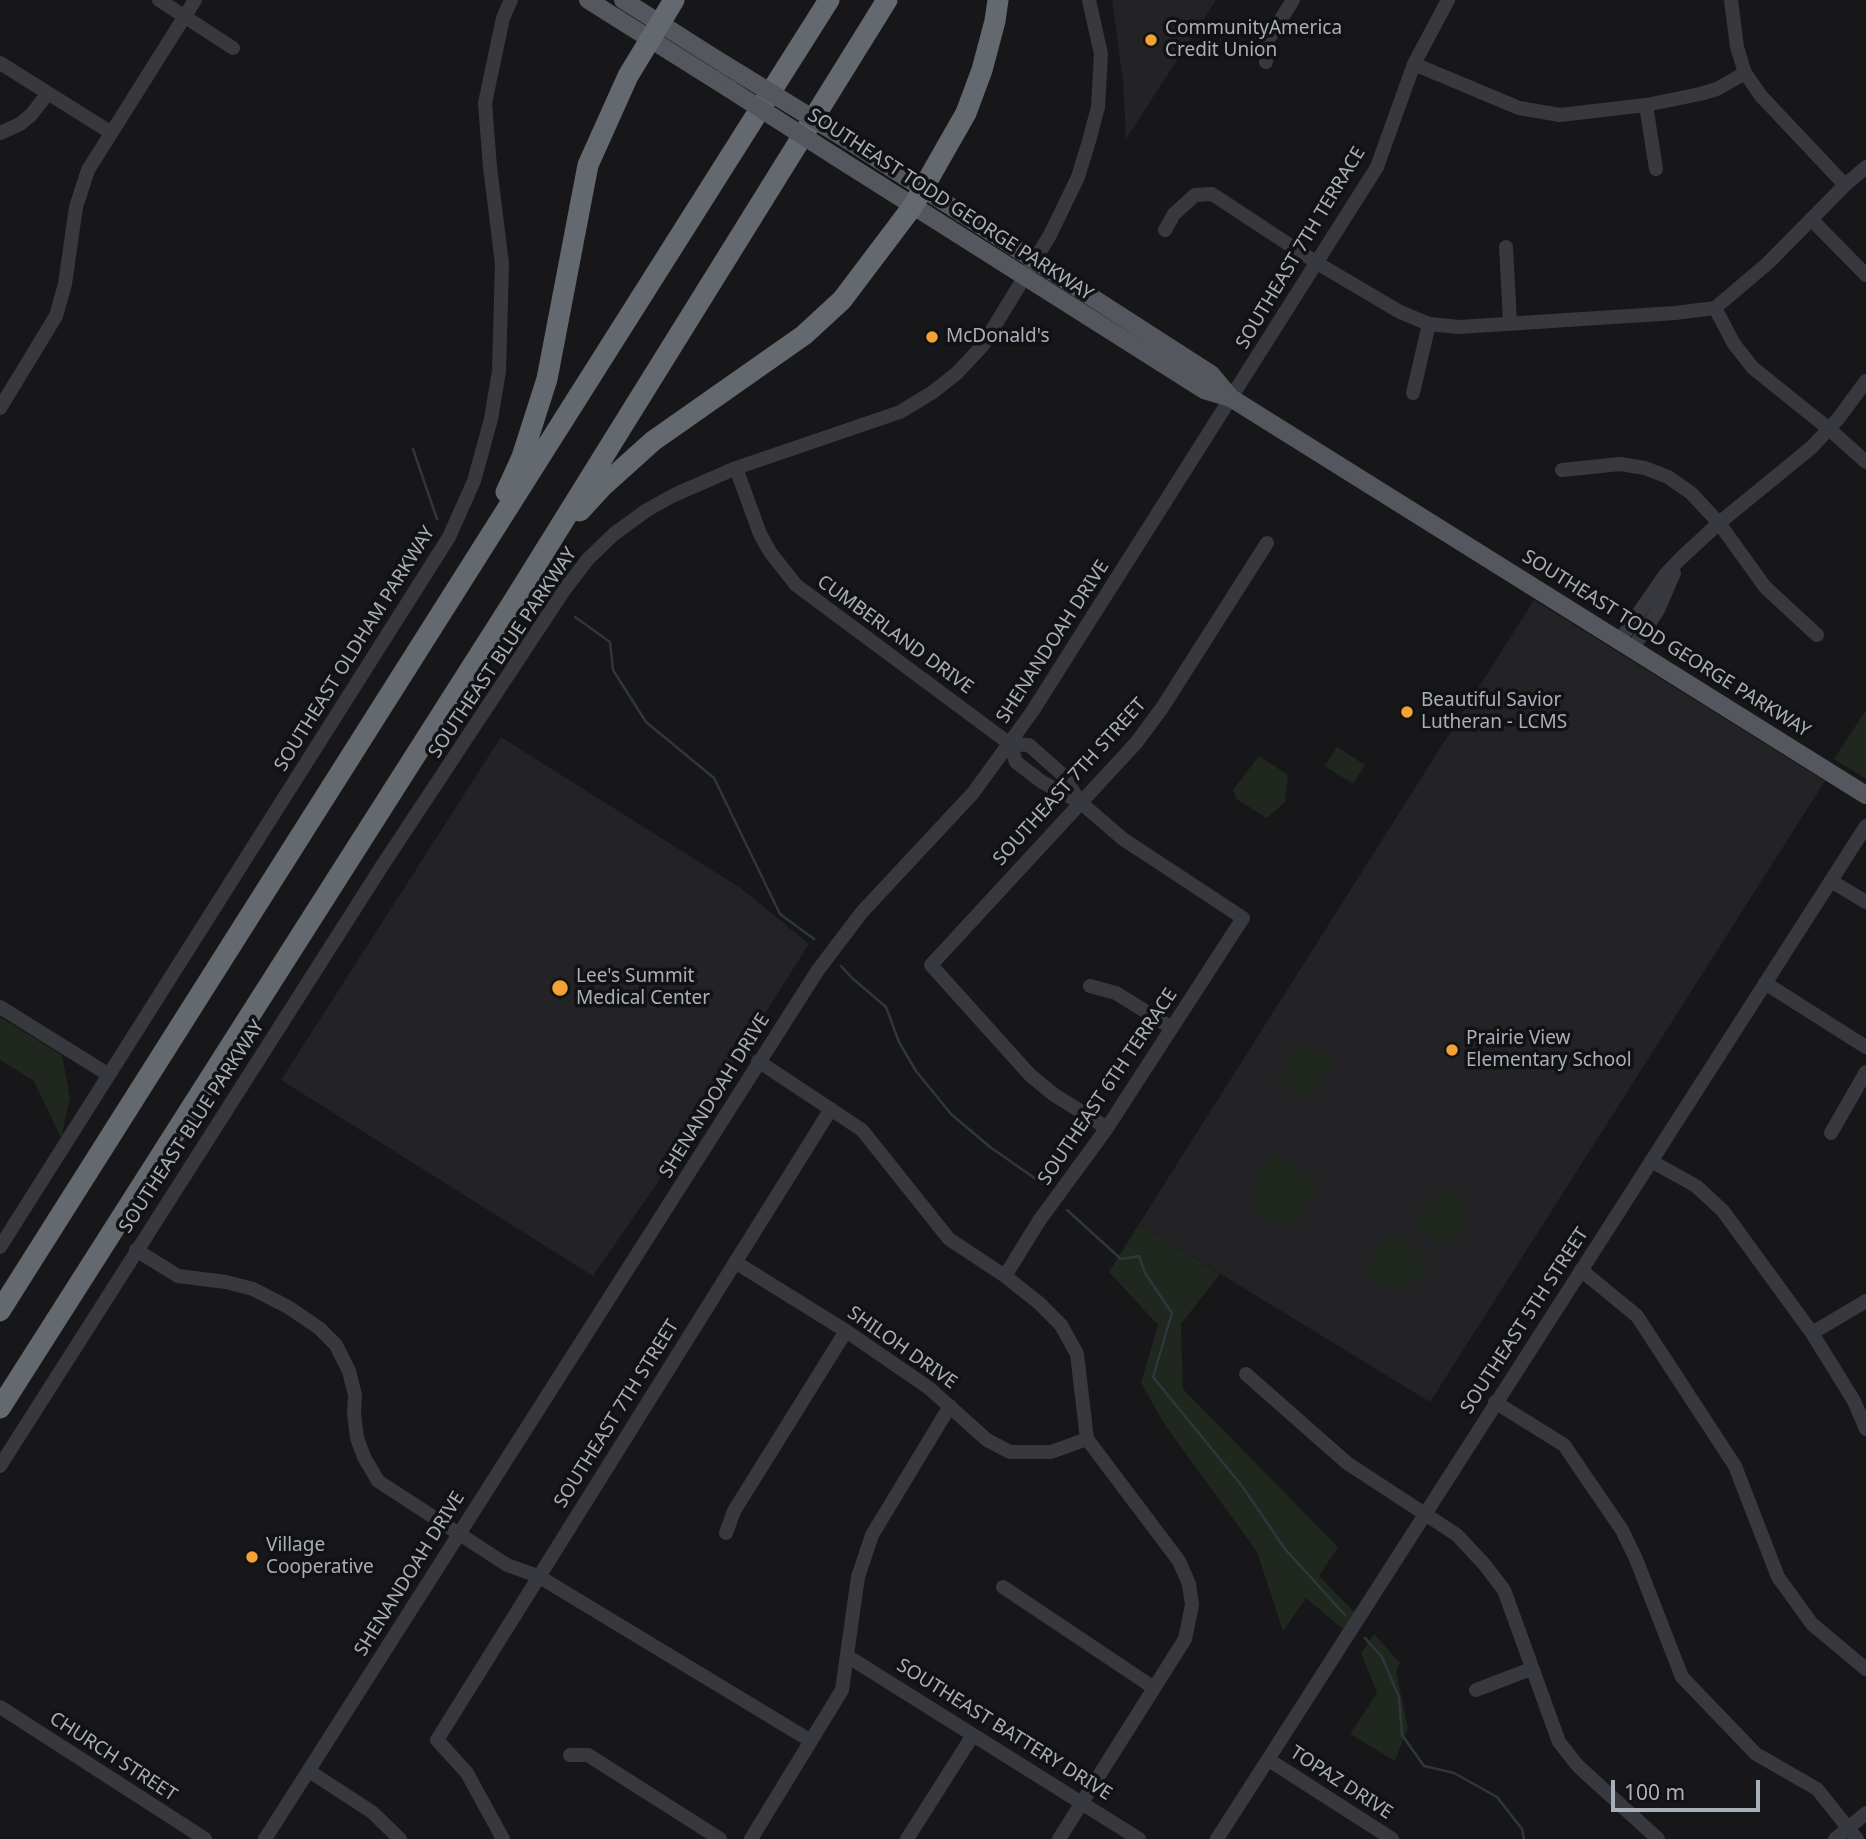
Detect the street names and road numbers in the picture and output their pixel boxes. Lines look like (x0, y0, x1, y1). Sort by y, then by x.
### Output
street label: SOUTHEAST TODD GEORGE PARKWAY (803, 104, 1097, 306)
street label: SOUTHEAST 7TH TERRACE (1231, 143, 1371, 353)
street label: SOUTHEAST OLDHAM PARKWAY (270, 522, 440, 776)
street label: SOUTHEAST BLUE PARKWAY (424, 543, 582, 763)
street label: SOUTHEAST TODD GEORGE PARKWAY (1518, 545, 1814, 743)
street label: SHENANDOAH DRIVE (992, 556, 1114, 728)
street label: CUMBERLAND DRIVE (813, 571, 977, 699)
street label: SOUTHEAST 7TH STREET (989, 694, 1151, 870)
street label: SOUTHEAST 6TH TERRACE (1034, 984, 1182, 1190)
street label: SHENANDOAH DRIVE (655, 1010, 775, 1182)
street label: SOUTHEAST BLUE PARKWAY (115, 1016, 269, 1238)
street label: SOUTHEAST 5TH STREET (1456, 1224, 1594, 1418)
street label: SHILOH DRIVE (843, 1302, 961, 1394)
street label: SOUTHEAST 7TH STREET (550, 1316, 684, 1512)
street label: SHENANDOAH DRIVE (350, 1488, 470, 1660)
street label: SOUTHEAST BATTERY DRIVE (892, 1654, 1116, 1806)
street label: CHURCH STREET (45, 1707, 181, 1807)
street label: TOPAZ DRIVE (1285, 1741, 1397, 1825)

